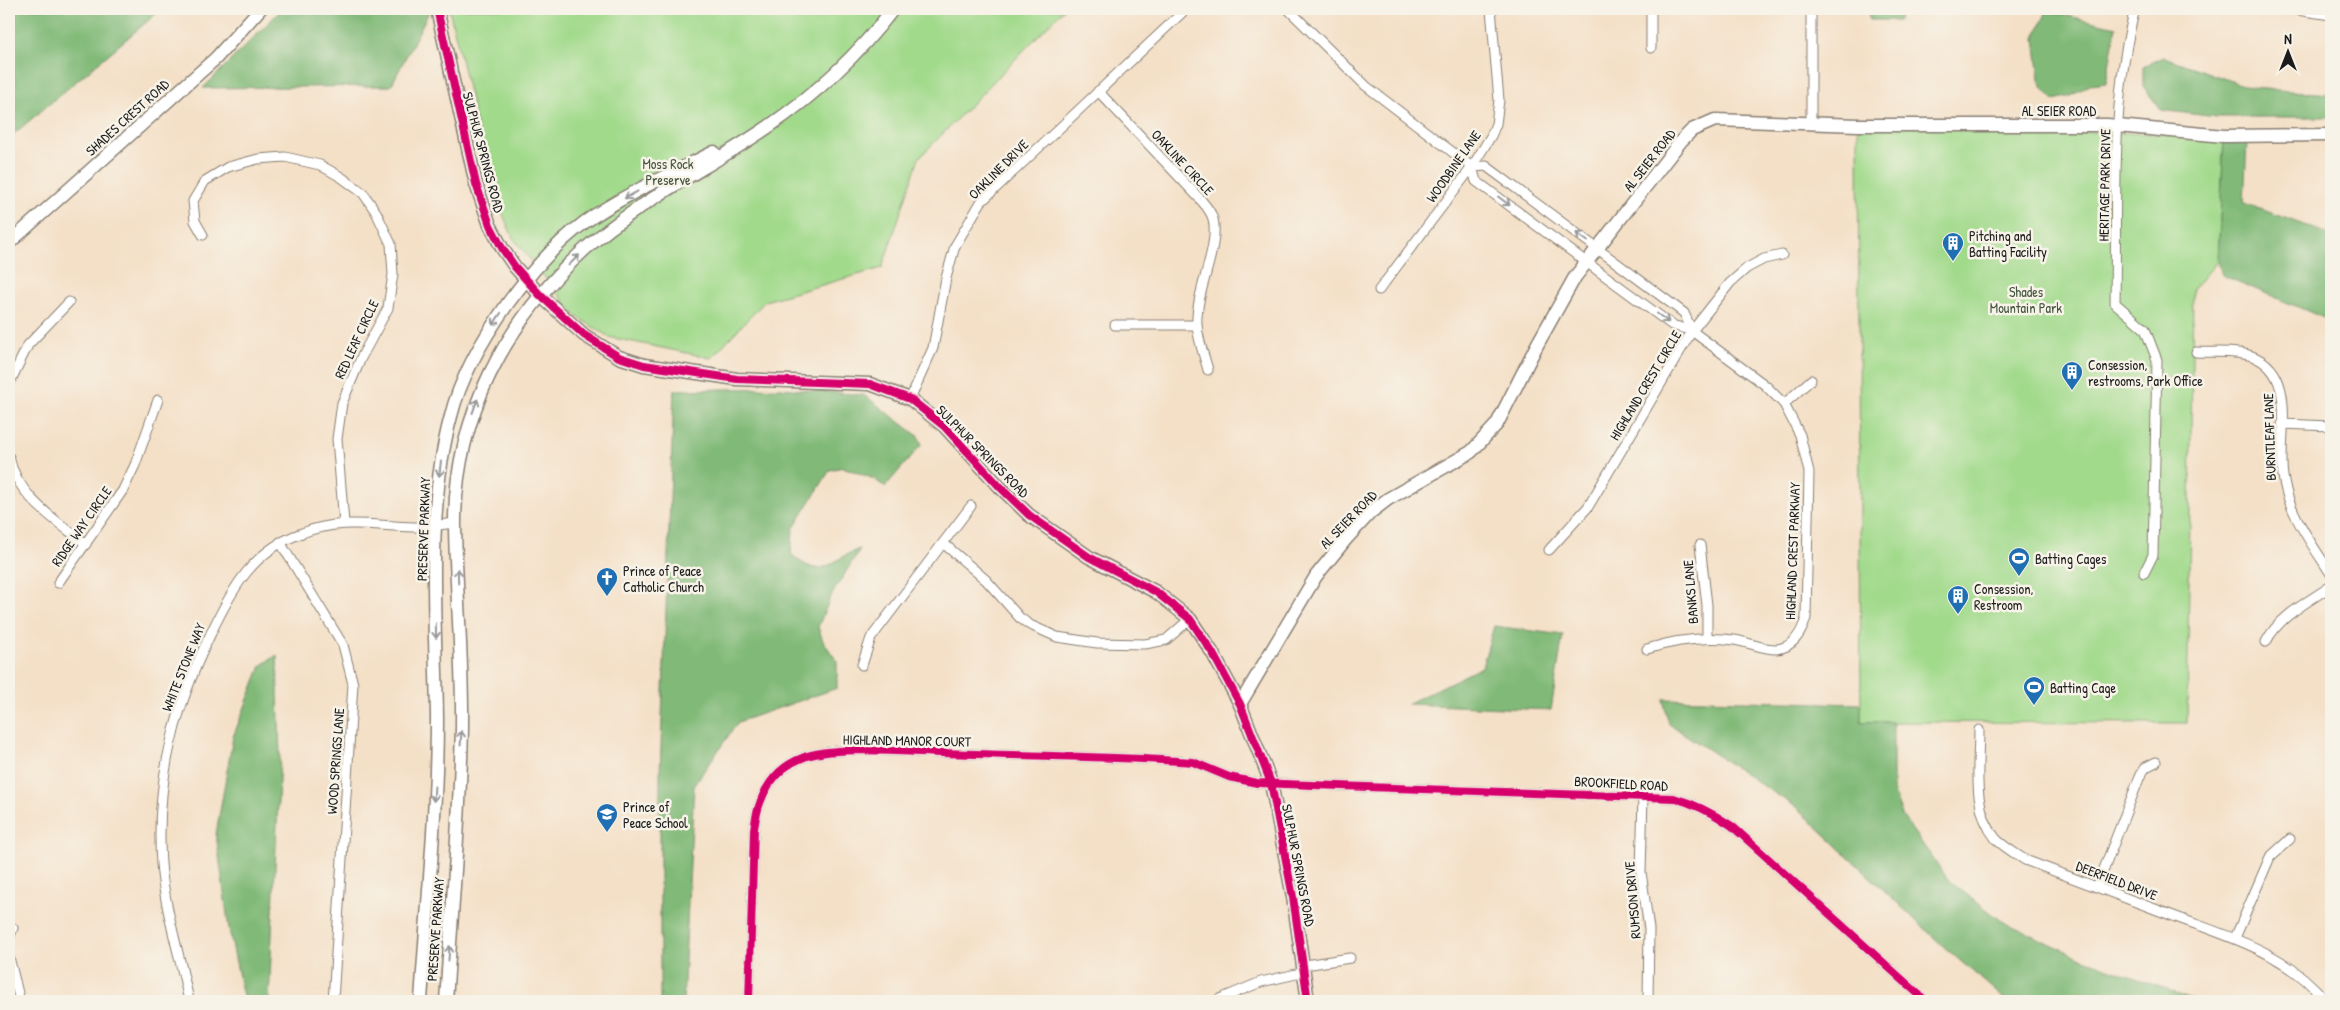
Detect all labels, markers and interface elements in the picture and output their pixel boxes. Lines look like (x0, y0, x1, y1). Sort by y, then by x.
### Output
north arrow (2262, 28, 2312, 78)
text: N (2284, 29, 2292, 48)
street label: SHADES CREST ROAD (81, 74, 173, 160)
street label: SULPHUR SPRINGS ROAD (459, 90, 509, 215)
street label: AL SEIER ROAD (2022, 101, 2097, 120)
street label: OAKLINE CIRCLE (1148, 125, 1218, 199)
street label: AL SEIER ROAD (1619, 125, 1680, 195)
street label: WOODBINE LANE (1421, 126, 1485, 206)
street label: HERITAGE PARK DRIVE (2094, 128, 2114, 242)
street label: OAKLINE DRIVE (964, 135, 1032, 203)
park label: Moss Rock Preserve (642, 154, 694, 189)
one-way arrow (624, 191, 639, 200)
one-way arrow (1497, 196, 1511, 206)
place label: Pitching and Batting Facility (1969, 226, 2047, 262)
building icon: Pitching and Batting Facility (1941, 231, 1965, 262)
one-way arrow (1575, 232, 1589, 242)
one-way arrow (567, 254, 580, 266)
park label: Shades Mountain Park (1990, 282, 2062, 317)
street label: RED LEAF CIRCLE (329, 296, 383, 382)
one-way arrow (492, 312, 502, 326)
one-way arrow (1656, 313, 1670, 323)
street label: HIGHLAND CREST CIRCLE (1605, 326, 1685, 444)
place label: Consession, restrooms, Park Office (2088, 355, 2203, 390)
building icon: Consession, restrooms, Park Office (2060, 360, 2084, 391)
street label: BURNTLEAF LANE (2258, 393, 2280, 481)
one-way arrow (471, 399, 480, 415)
street label: SULPHUR SPRINGS ROAD (932, 400, 1034, 502)
one-way arrow (435, 461, 445, 477)
street label: PRESERVE PARKWAY (412, 476, 434, 582)
street label: HIGHLAND CREST PARKWAY (1780, 481, 1804, 620)
street label: RIDGE WAY CIRCLE (46, 482, 116, 570)
street label: AL SEIER ROAD (1315, 485, 1381, 552)
sports icon: Batting Cages (2007, 546, 2031, 577)
place label: Batting Cages (2035, 549, 2106, 569)
street label: BANKS LANE (1678, 559, 1702, 625)
place label: Prince of Peace Catholic Church (623, 561, 704, 596)
church icon: Prince of Peace Catholic Church (595, 566, 619, 597)
one-way arrow (453, 568, 462, 584)
place label: Consession, Restroom (1974, 579, 2033, 614)
building icon: Consession, Restroom (1946, 584, 1970, 615)
street label: WHITE STONE WAY (157, 619, 210, 714)
one-way arrow (431, 623, 441, 639)
sports icon: Batting Cage (2022, 675, 2046, 706)
place label: Batting Cage (2050, 678, 2117, 698)
street label: WOOD SPRINGS LANE (322, 707, 348, 815)
street label: HIGHLAND MANOR COURT (843, 729, 972, 751)
one-way arrow (457, 730, 466, 746)
street label: BROOKFIELD ROAD (1574, 771, 1669, 795)
one-way arrow (429, 786, 438, 802)
place label: Prince of Peace School (623, 797, 688, 832)
school or university icon: Prince of Peace School (595, 802, 619, 833)
street label: SULPHUR SPRINGS ROAD (1278, 802, 1320, 928)
street label: DEERFIELD DRIVE (2074, 856, 2160, 904)
street label: RUMSON DRIVE (1619, 861, 1645, 939)
street label: PRESERVE PARKWAY (422, 875, 448, 982)
one-way arrow (445, 945, 454, 961)

